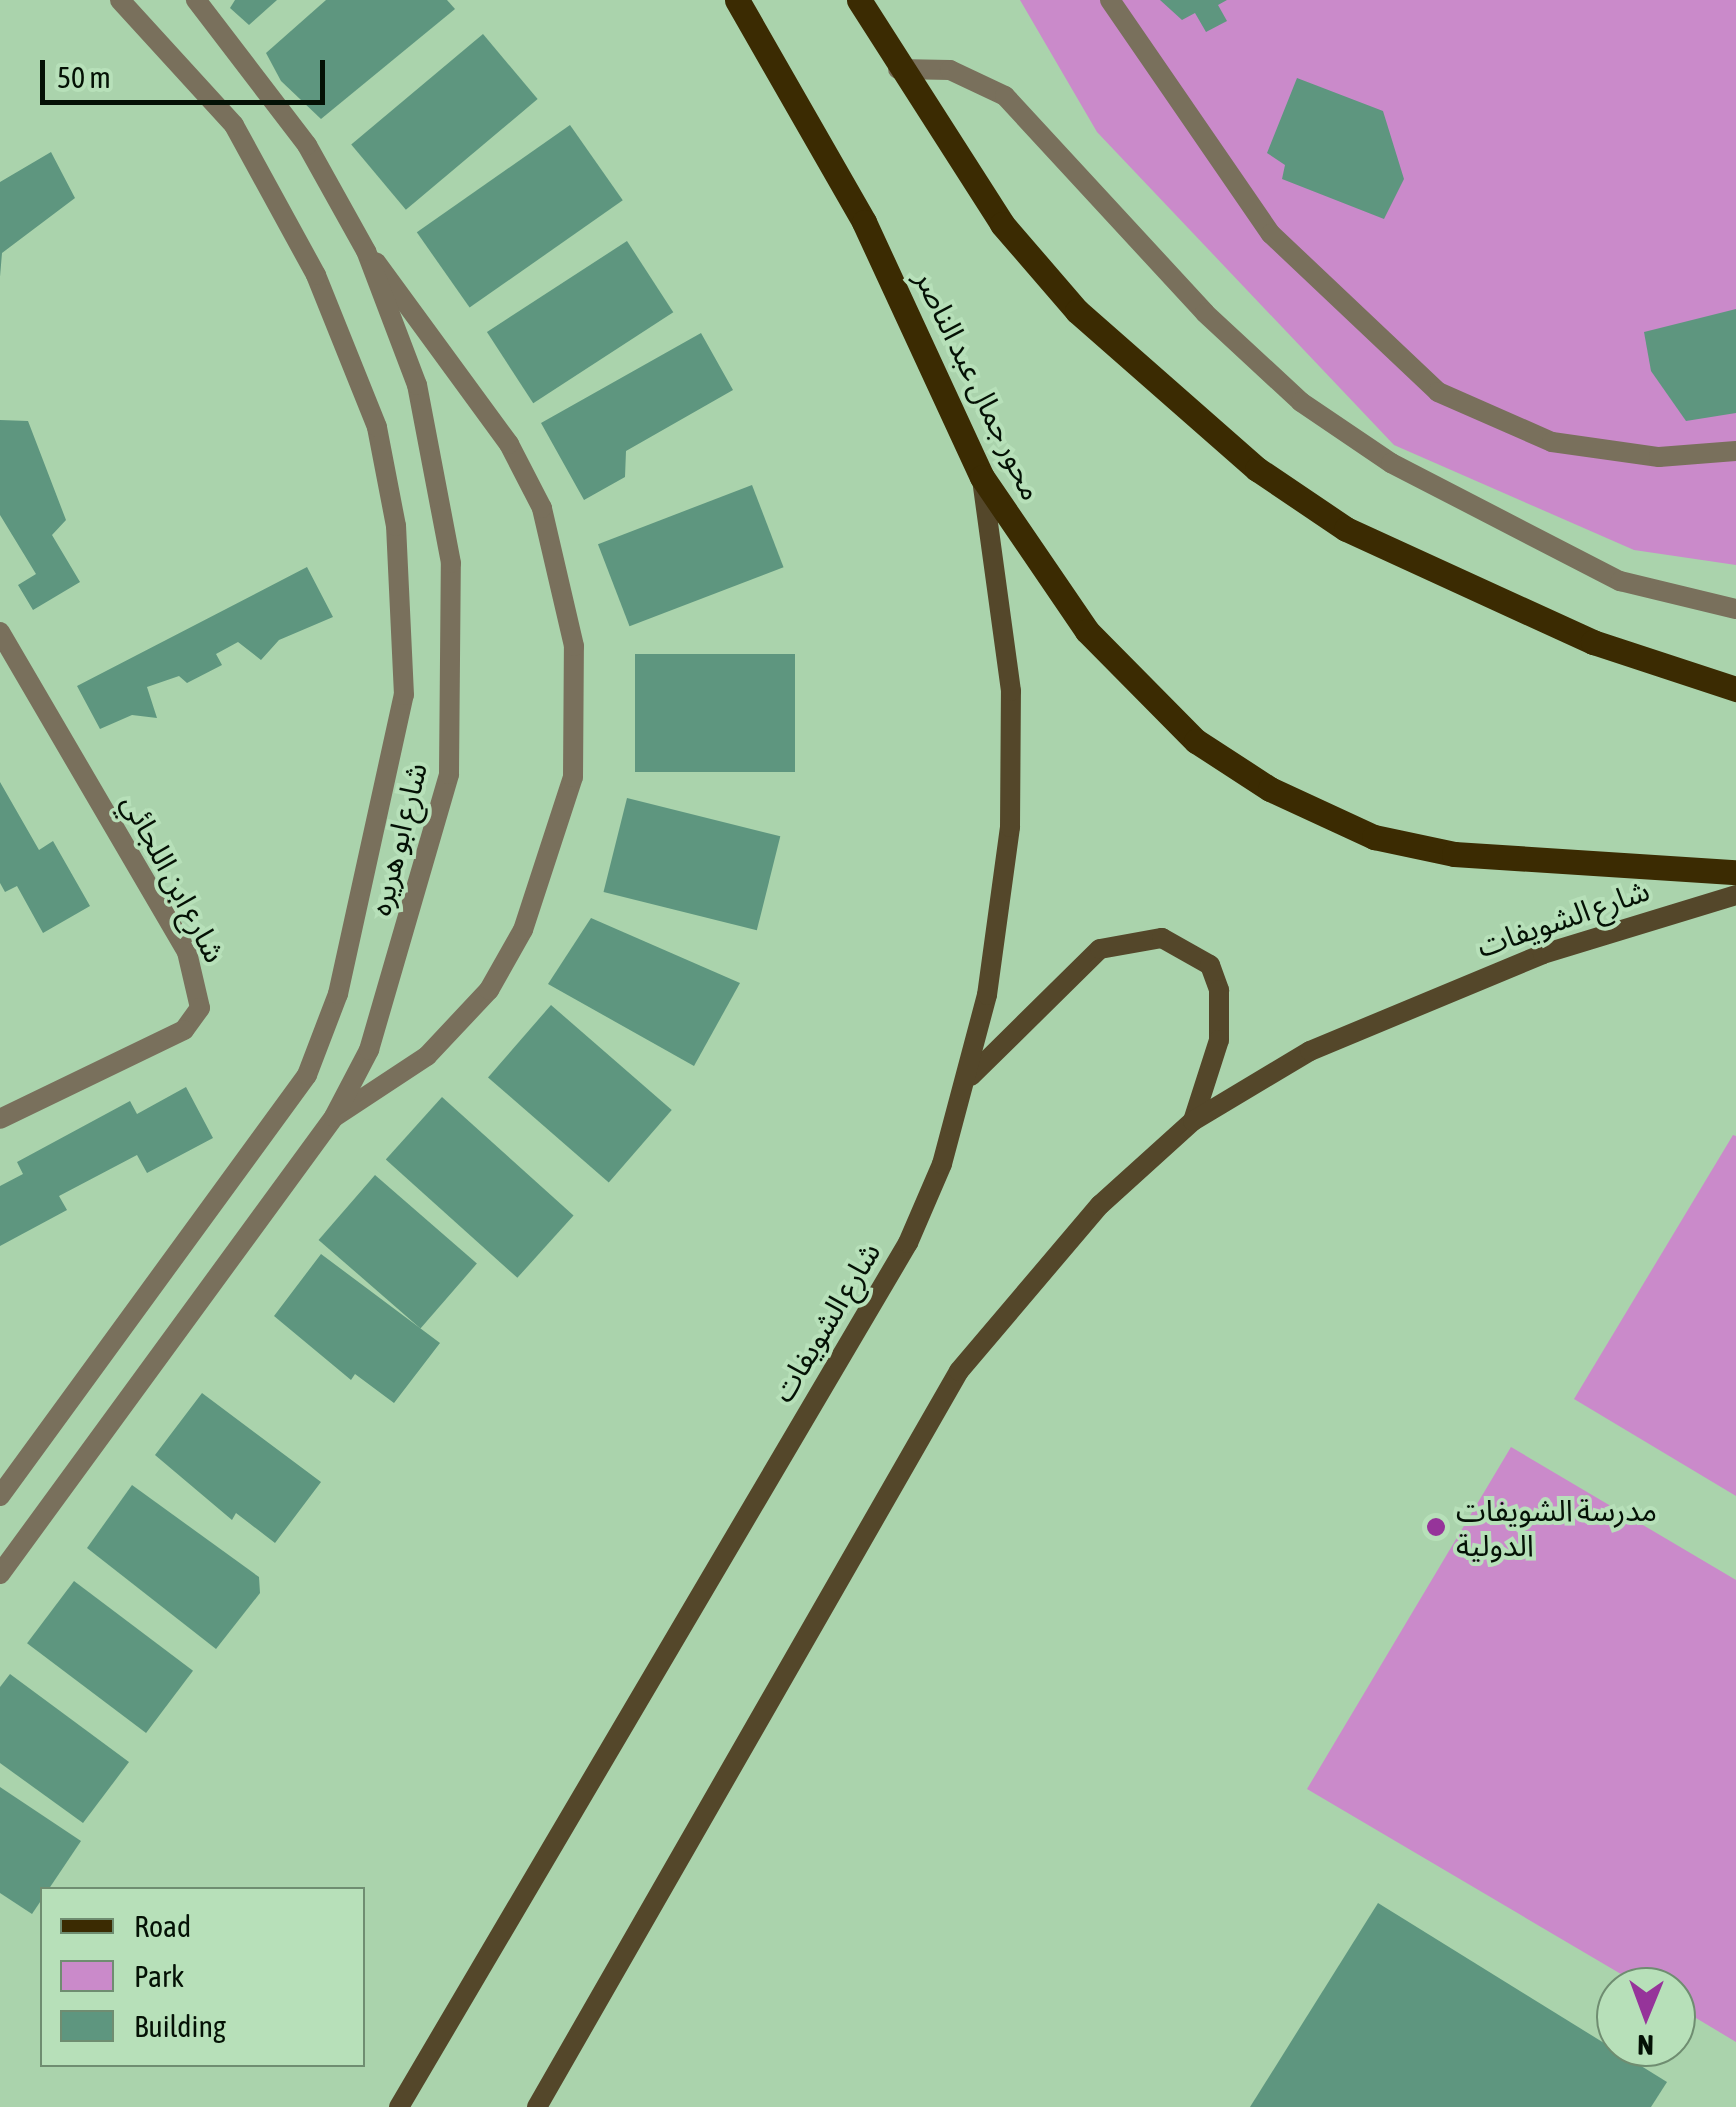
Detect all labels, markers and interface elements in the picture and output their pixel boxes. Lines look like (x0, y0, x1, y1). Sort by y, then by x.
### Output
scale bar (45, 40, 330, 102)
text: 50 m (57, 60, 111, 94)
street label: محور جمال عبد الناصر (908, 264, 1050, 506)
street label: شارع ابو هريره (362, 759, 434, 919)
street label: شارع ابن اللجائي (115, 788, 233, 968)
street label: شارع الشويفات (1472, 872, 1654, 964)
street label: شارع الشويفات (764, 1236, 888, 1408)
place label: مدرسة الشويفات الدولية (1456, 1492, 1657, 1562)
marker: مدرسة الشويفات الدولية (1425, 1516, 1447, 1538)
legend (40, 1887, 365, 2067)
text: Road (134, 1909, 191, 1943)
text: Park (134, 1959, 184, 1993)
north arrow (1596, 1967, 1696, 2067)
text: Building (134, 2009, 226, 2043)
text: N (1637, 2029, 1654, 2061)

